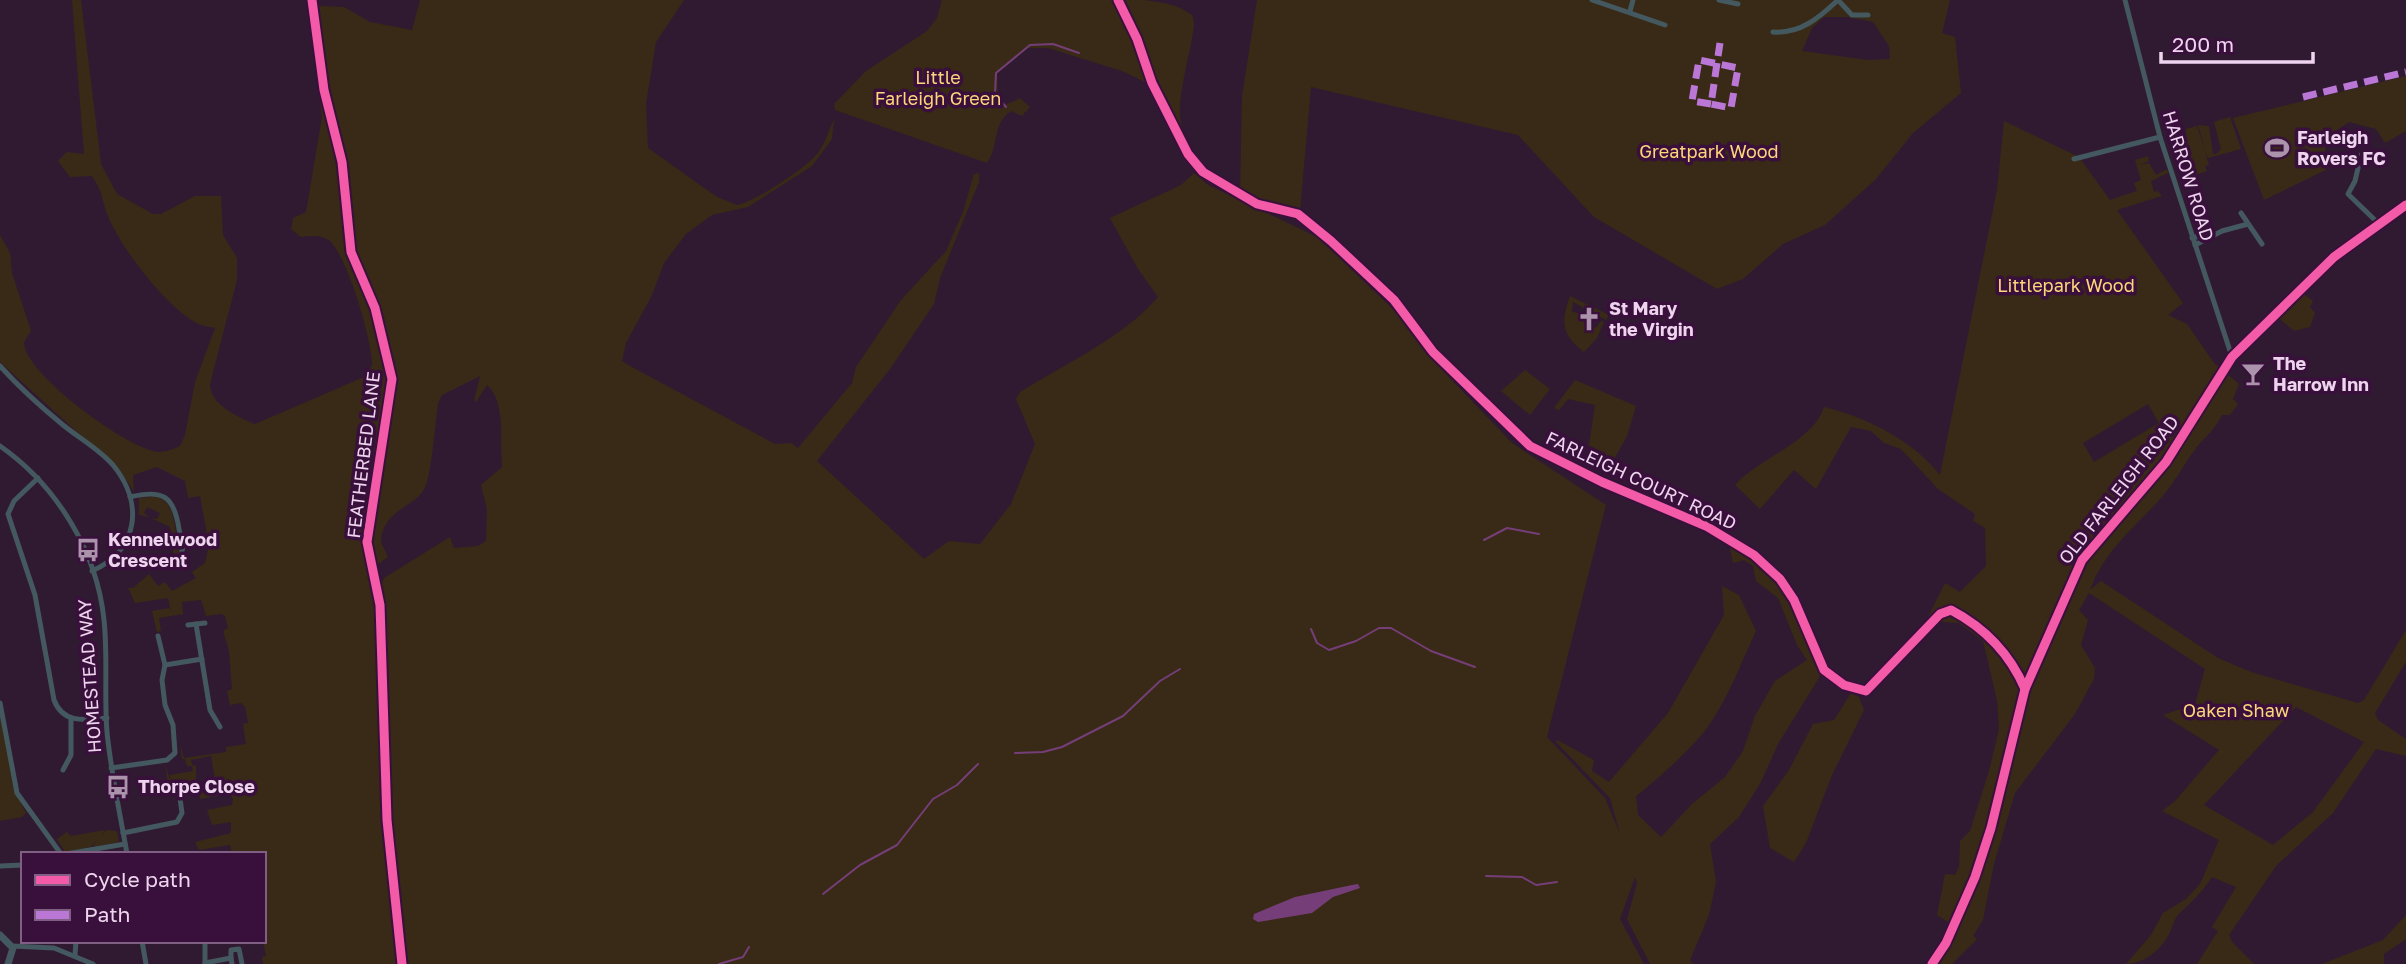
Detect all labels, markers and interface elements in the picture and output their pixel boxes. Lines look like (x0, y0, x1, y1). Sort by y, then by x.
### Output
scale bar (2161, 21, 2313, 65)
text: 200 m (2172, 31, 2234, 57)
park label: Little Farleigh Green (875, 66, 1001, 109)
street label: HARROW ROAD (2159, 108, 2219, 243)
place label: Farleigh Rovers FC (2297, 126, 2386, 169)
sports icon: Farleigh Rovers FC (2263, 134, 2291, 162)
park label: Greatpark Wood (1639, 140, 1779, 162)
park label: Littlepark Wood (1997, 274, 2135, 296)
place label: St Mary the Virgin (1609, 297, 1694, 340)
church icon: St Mary the Virgin (1575, 305, 1603, 333)
place label: The Harrow Inn (2273, 352, 2369, 395)
bar icon: The Harrow Inn (2239, 360, 2267, 388)
street label: FEATHERBED LANE (342, 370, 384, 540)
street label: OLD FARLEIGH ROAD (2053, 411, 2183, 568)
street label: FARLEIGH COURT ROAD (1543, 426, 1740, 534)
place label: Kennelwood Crescent (108, 528, 217, 571)
bus stop icon: Kennelwood Crescent (74, 536, 102, 564)
street label: HOMESTEAD WAY (73, 598, 105, 754)
park label: Oaken Shaw (2183, 699, 2290, 721)
bus stop icon: Thorpe Close (104, 773, 132, 801)
place label: Thorpe Close (138, 775, 255, 797)
legend (21, 852, 266, 943)
text: Cycle path (84, 866, 191, 892)
text: Path (84, 901, 131, 927)

